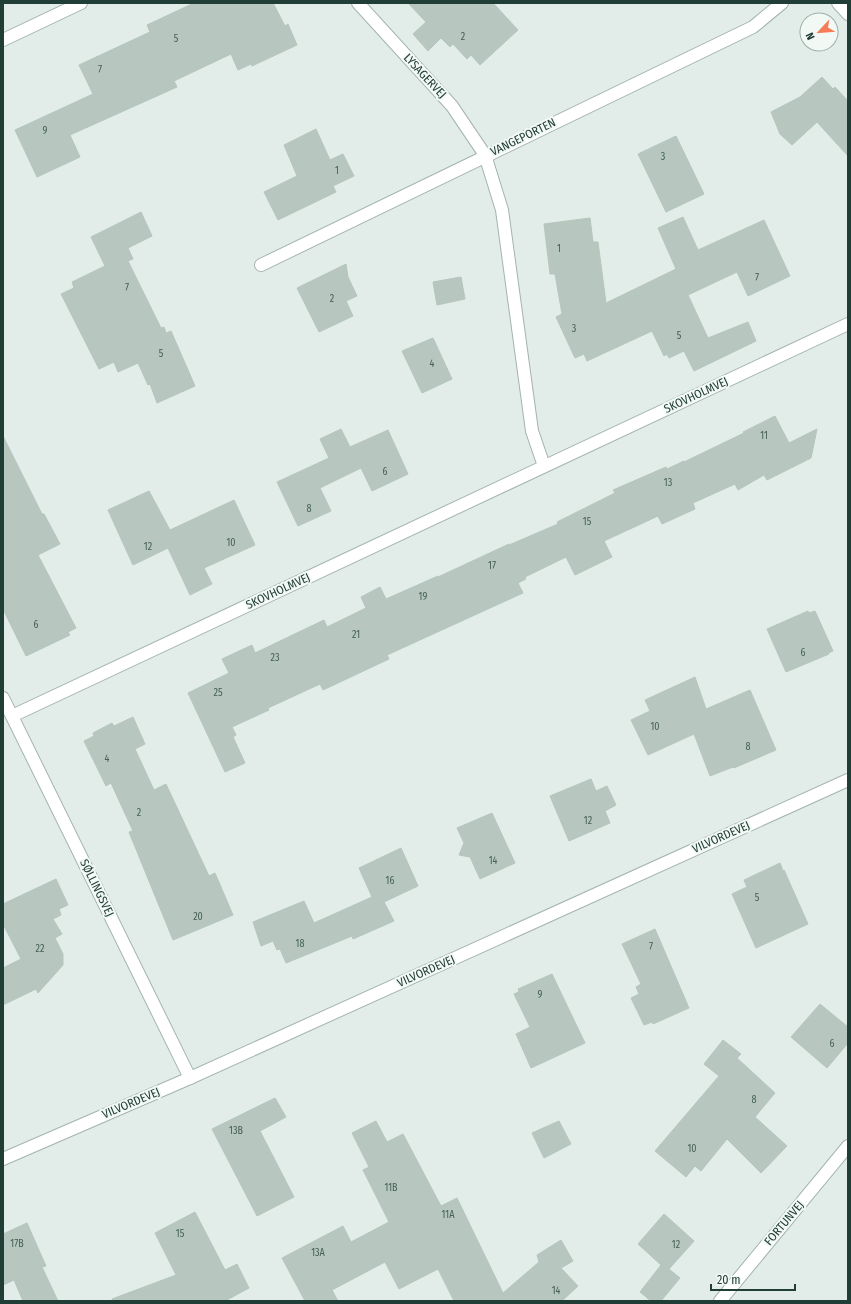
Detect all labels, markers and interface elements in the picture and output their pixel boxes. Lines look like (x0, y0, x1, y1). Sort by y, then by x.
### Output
north arrow (799, 12, 839, 52)
text: N (803, 30, 818, 42)
house number: 2 (461, 31, 466, 43)
house number: 5 (174, 33, 179, 45)
street label: LYSAGERVEJ (401, 51, 449, 101)
house number: 7 (98, 64, 102, 76)
street label: VANGEPORTEN (488, 115, 558, 159)
house number: 9 (43, 125, 48, 137)
house number: 3 (661, 151, 666, 163)
house number: 1 (335, 165, 339, 177)
house number: 1 (557, 243, 561, 255)
house number: 7 (755, 272, 759, 284)
house number: 7 (125, 282, 129, 294)
house number: 2 (330, 293, 335, 305)
house number: 3 (572, 323, 577, 335)
house number: 5 (677, 330, 682, 342)
house number: 5 (159, 348, 164, 360)
house number: 4 (430, 358, 435, 370)
street label: SKOVHOLMVEJ (662, 374, 730, 416)
house number: 11 (760, 430, 768, 442)
house number: 6 (383, 466, 388, 478)
house number: 13 (664, 477, 673, 489)
house number: 8 (307, 503, 312, 515)
house number: 15 (583, 516, 592, 528)
house number: 10 (226, 537, 236, 549)
house number: 12 (144, 541, 153, 553)
house number: 17 (488, 560, 496, 572)
street label: SKOVHOLMVEJ (244, 570, 312, 612)
house number: 19 (419, 591, 428, 603)
house number: 6 (34, 619, 39, 631)
house number: 21 (352, 629, 360, 641)
house number: 6 (801, 647, 806, 659)
house number: 23 (271, 652, 280, 664)
house number: 25 (214, 687, 223, 699)
house number: 10 (650, 721, 660, 733)
house number: 8 (746, 741, 751, 753)
house number: 4 (105, 753, 110, 765)
house number: 2 (137, 807, 142, 819)
house number: 12 (584, 815, 593, 827)
street label: VILVORDEVEJ (690, 818, 752, 856)
house number: 14 (489, 855, 498, 867)
street label: SØLLINGSVEJ (77, 857, 117, 919)
house number: 16 (386, 875, 394, 887)
house number: 5 (755, 892, 760, 904)
house number: 20 (193, 911, 203, 923)
house number: 18 (296, 938, 304, 950)
house number: 7 (649, 941, 653, 953)
house number: 22 (36, 943, 45, 955)
street label: VILVORDEVEJ (395, 952, 457, 990)
house number: 9 (538, 989, 543, 1001)
house number: 6 (830, 1038, 835, 1050)
street label: VILVORDEVEJ (100, 1085, 162, 1121)
house number: 8 (752, 1094, 757, 1106)
house number: 13B (229, 1125, 243, 1137)
house number: 10 (687, 1143, 697, 1155)
house number: 11B (384, 1182, 398, 1194)
street label: FORTUNVEJ (761, 1198, 807, 1248)
house number: 11A (442, 1209, 455, 1221)
house number: 15 (176, 1228, 185, 1240)
house number: 17B (10, 1238, 24, 1250)
house number: 12 (672, 1239, 681, 1251)
house number: 13A (311, 1247, 326, 1259)
scale bar (711, 1266, 795, 1292)
text: 20 m (717, 1273, 741, 1287)
house number: 14 (552, 1285, 561, 1297)

